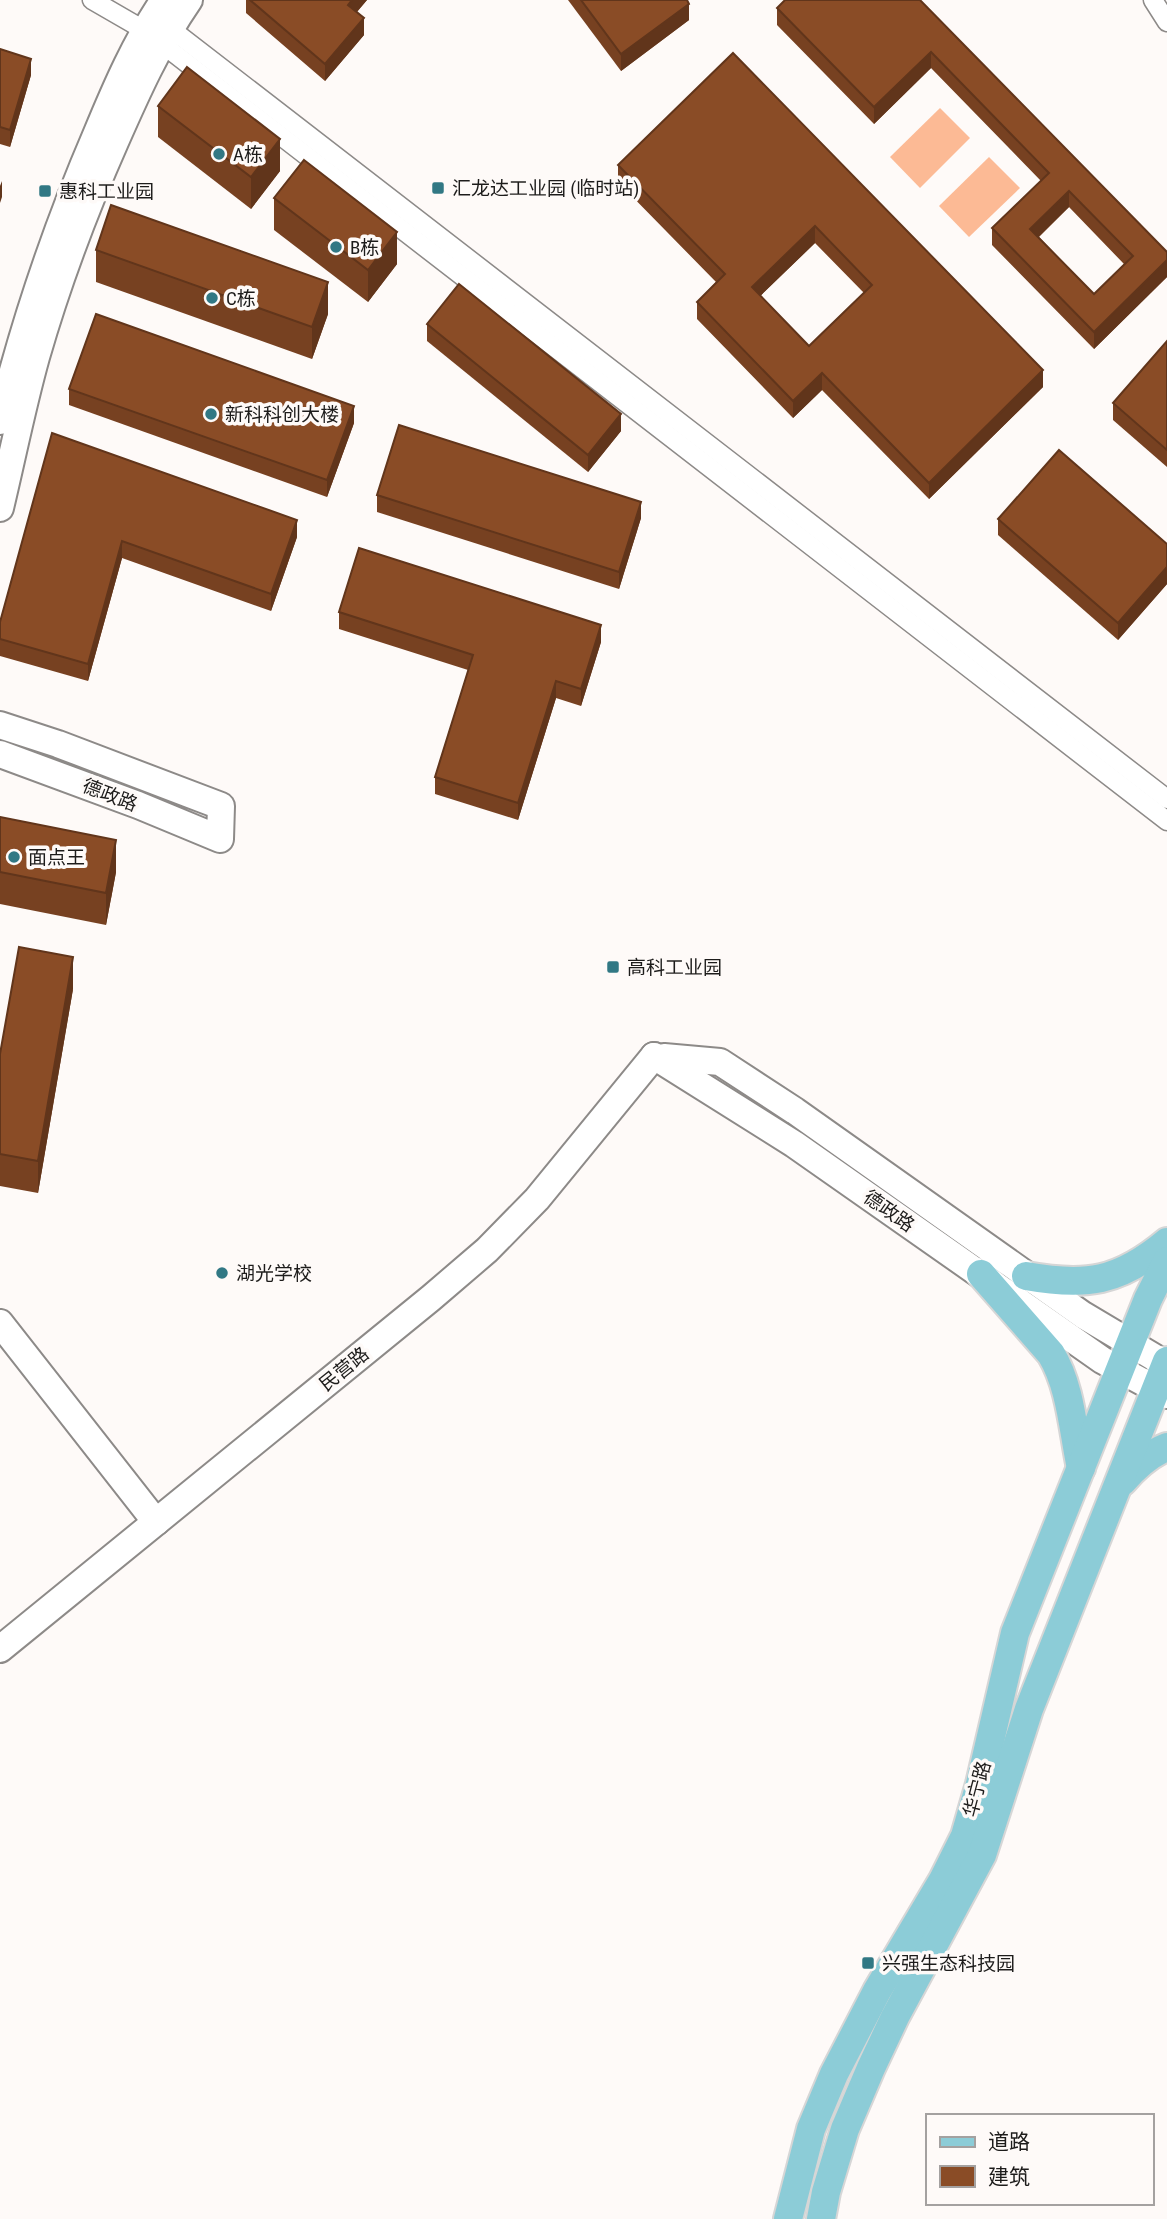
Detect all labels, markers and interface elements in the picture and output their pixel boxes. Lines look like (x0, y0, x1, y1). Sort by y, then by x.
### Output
place label: A栋 (233, 143, 263, 166)
marker: A栋 (211, 146, 227, 162)
place label: 汇龙达工业园 (临时站) (452, 177, 639, 200)
place label: 惠科工业园 (59, 180, 154, 203)
marker: 汇龙达工业园 (临时站) (430, 180, 446, 196)
marker: 惠科工业园 (37, 183, 53, 199)
place label: B栋 (350, 236, 379, 259)
marker: B栋 (328, 239, 344, 255)
place label: C栋 (226, 287, 256, 310)
marker: C栋 (204, 290, 220, 306)
place label: 新科科创大楼 (225, 403, 339, 426)
marker: 新科科创大楼 (203, 406, 219, 422)
street label: 德政路 (79, 774, 141, 816)
place label: 面点王 (28, 846, 85, 869)
marker: 面点王 (6, 849, 22, 865)
place label: 高科工业园 (627, 956, 722, 979)
marker: 高科工业园 (605, 959, 621, 975)
street label: 德政路 (859, 1185, 919, 1237)
place label: 湖光学校 (236, 1262, 312, 1285)
marker: 湖光学校 (214, 1265, 230, 1281)
street label: 民营路 (315, 1342, 373, 1396)
street label: 华宁路 (959, 1758, 995, 1820)
place label: 兴强生态科技园 (882, 1952, 1015, 1975)
marker: 兴强生态科技园 (860, 1955, 876, 1971)
legend (926, 2114, 1153, 2205)
text: 道路 (988, 2130, 1030, 2154)
text: 建筑 (988, 2165, 1030, 2189)

